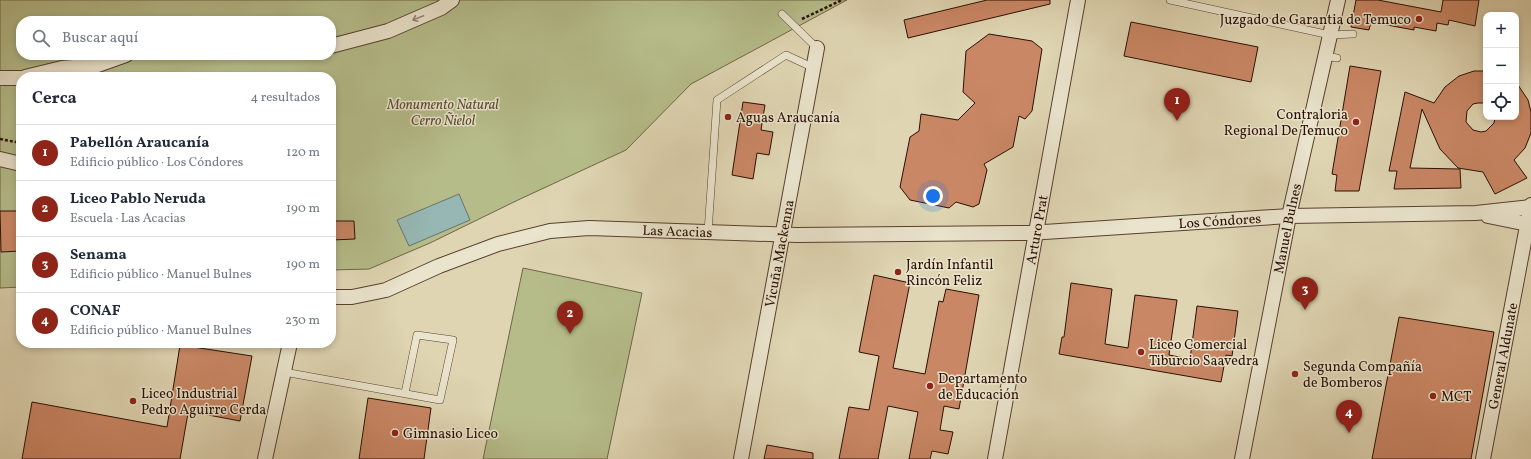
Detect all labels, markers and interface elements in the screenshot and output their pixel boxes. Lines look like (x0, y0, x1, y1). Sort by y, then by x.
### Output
place label: Juzgado de Garantia de Temuco (1220, 11, 1411, 30)
map controls (1483, 12, 1519, 120)
button: + (1483, 12, 1519, 48)
marker: Juzgado de Garantia de Temuco (1414, 14, 1424, 24)
one-way arrow (412, 15, 424, 22)
search box (16, 16, 336, 60)
icon: search (30, 27, 52, 49)
text: Buscar aquí (62, 28, 138, 49)
button: − (1483, 48, 1519, 84)
button: locate (1483, 84, 1519, 120)
text: Cerca (32, 87, 77, 110)
pin: 1 (1164, 88, 1190, 121)
text: 4 resultados (250, 89, 320, 107)
park label: Monumento Natural Cerro Ñielol (386, 96, 499, 131)
place label: Contraloria Regional De Temuco (1224, 106, 1348, 141)
place label: Aguas Araucanía (736, 109, 840, 128)
marker: Aguas Araucanía (723, 112, 733, 122)
marker: Contraloria Regional De Temuco (1351, 117, 1361, 127)
text: Pabellón Araucanía (70, 133, 210, 154)
text: 1 (42, 144, 48, 162)
text: 120 m (286, 144, 320, 162)
text: Edificio público · Los Cóndores (70, 154, 243, 172)
street label: Manuel Bulnes (1270, 182, 1307, 275)
your location (923, 186, 943, 206)
text: Liceo Pablo Neruda (70, 189, 206, 210)
street label: Arturo Prat (1022, 194, 1054, 266)
street label: Vicuña Mackenna (761, 198, 800, 309)
text: 2 (42, 200, 48, 218)
text: 190 m (286, 200, 320, 218)
text: Escuela · Las Acacias (70, 210, 186, 228)
street label: Los Cóndores (1178, 210, 1262, 234)
street label: Las Acacias (642, 222, 713, 243)
text: Senama (70, 245, 127, 266)
text: 3 (42, 256, 48, 274)
text: 190 m (286, 256, 320, 274)
place label: Jardín Infantil Rincón Feliz (906, 256, 993, 291)
text: Edificio público · Manuel Bulnes (70, 266, 252, 284)
marker: Jardín Infantil Rincón Feliz (893, 267, 903, 277)
pin: 3 (1292, 277, 1318, 310)
text: CONAF (70, 301, 121, 322)
pin: 2 (557, 301, 583, 334)
street label: General Aldunate (1485, 301, 1523, 411)
text: 4 (41, 312, 49, 330)
text: 230 m (285, 312, 320, 330)
text: Edificio público · Manuel Bulnes (70, 322, 252, 340)
place label: Liceo Comercial Tiburcio Saavedra (1149, 336, 1259, 371)
marker: Liceo Comercial Tiburcio Saavedra (1136, 347, 1146, 357)
place label: Segunda Compañía de Bomberos (1303, 358, 1422, 393)
marker: Segunda Compañía de Bomberos (1290, 369, 1300, 379)
place label: Departamento de Educación (938, 370, 1027, 405)
marker: Departamento de Educación (925, 381, 935, 391)
place label: Liceo Industrial Pedro Aguirre Cerda (141, 385, 266, 420)
place label: MCT (1441, 388, 1471, 407)
marker: MCT (1428, 391, 1438, 401)
marker: Liceo Industrial Pedro Aguirre Cerda (128, 396, 138, 406)
pin: 4 (1336, 400, 1362, 433)
place label: Gimnasio Liceo (403, 425, 498, 444)
marker: Gimnasio Liceo (390, 428, 400, 438)

